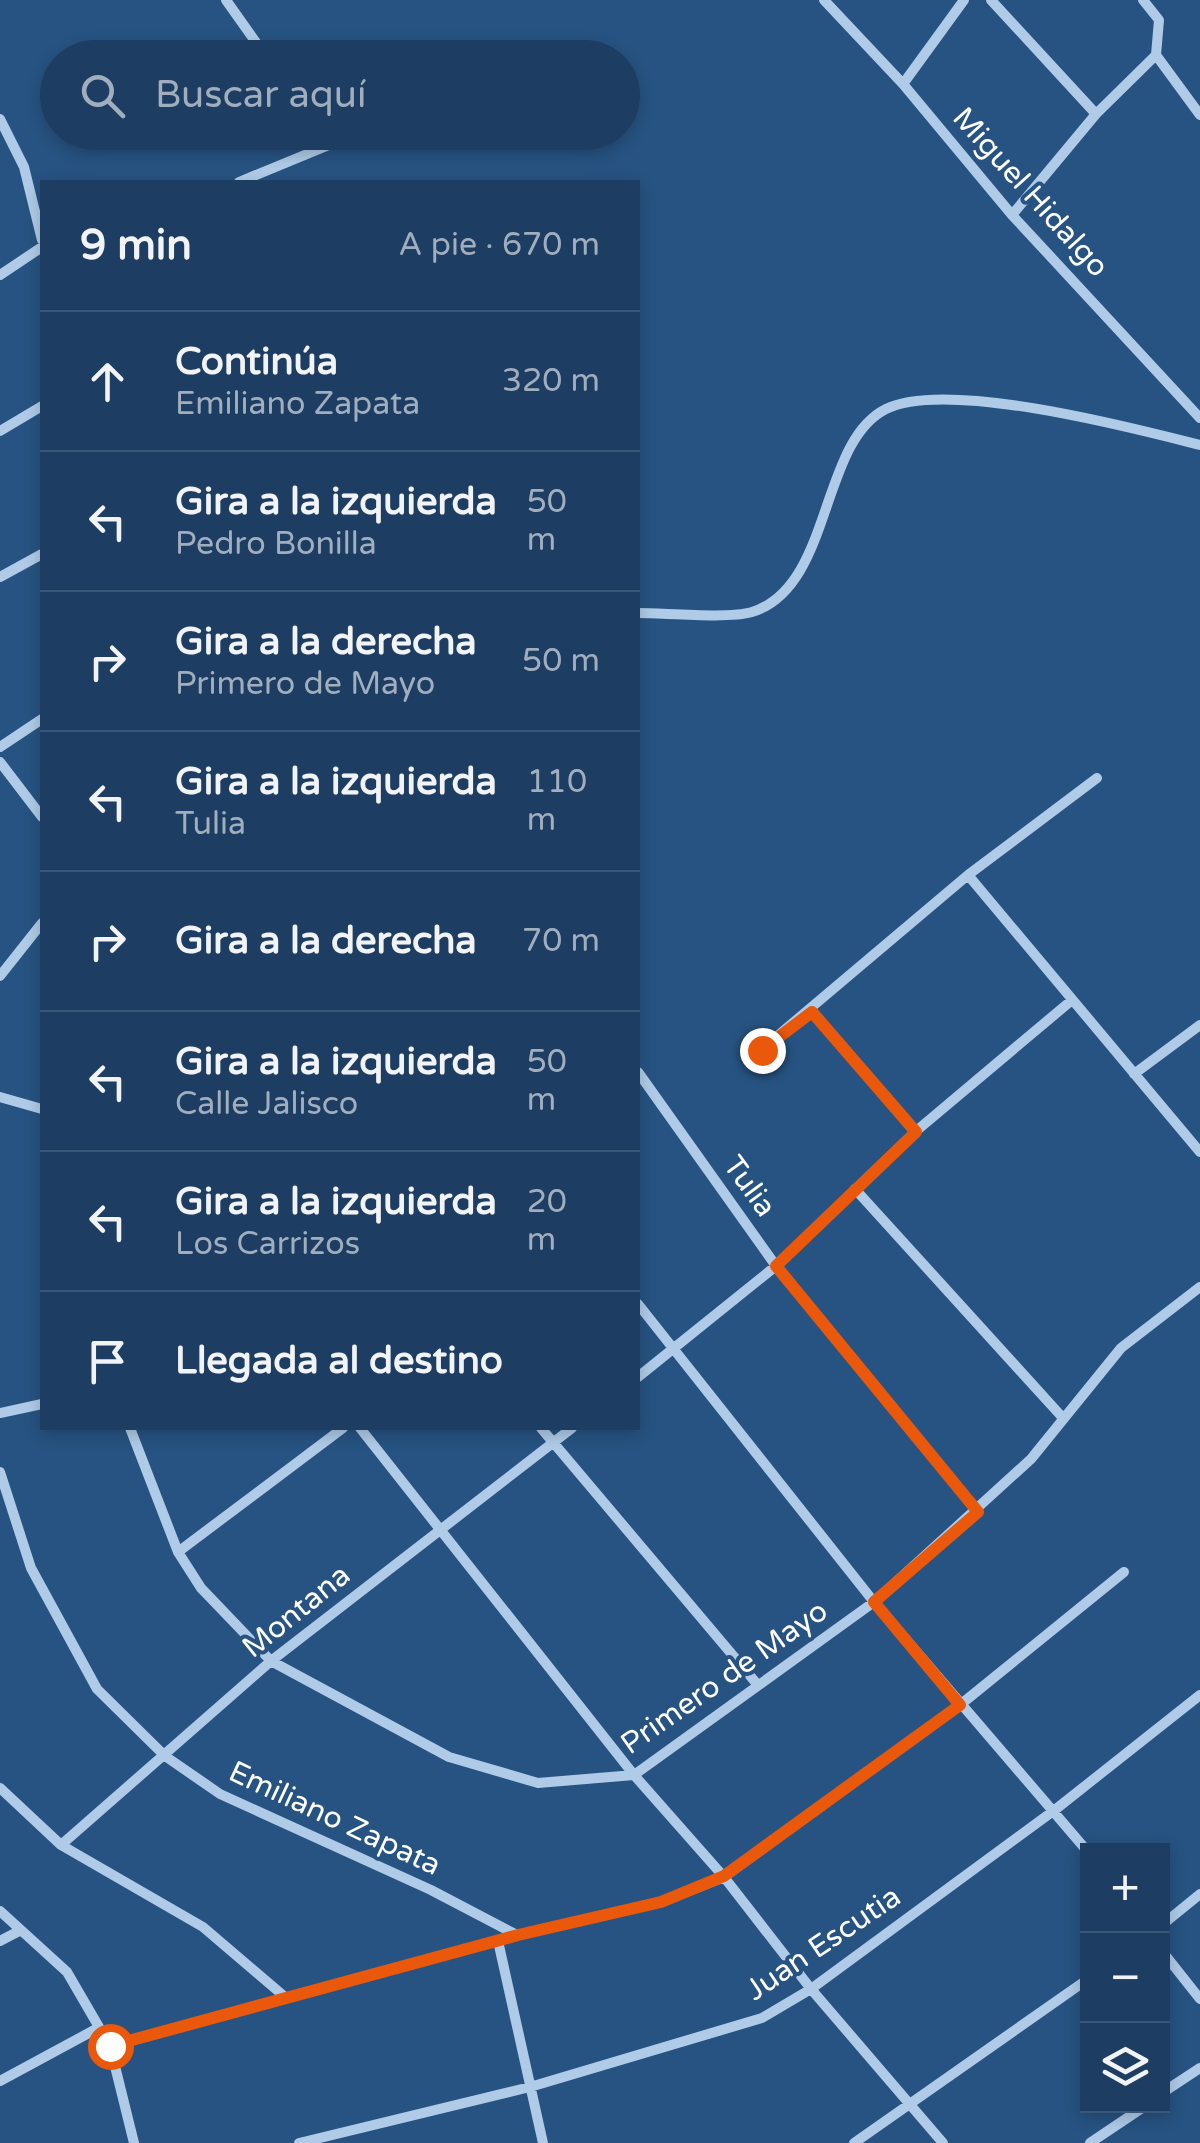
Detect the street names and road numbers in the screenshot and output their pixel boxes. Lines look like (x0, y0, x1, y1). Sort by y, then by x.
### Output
street label: Miguel Hidalgo (945, 100, 1117, 285)
street label: Tulia (715, 1149, 784, 1224)
street label: Montana (235, 1557, 358, 1666)
street label: Primero de Mayo (614, 1592, 835, 1763)
street label: Emiliano Zapata (223, 1753, 447, 1884)
street label: Juan Escutia (739, 1878, 908, 2009)

